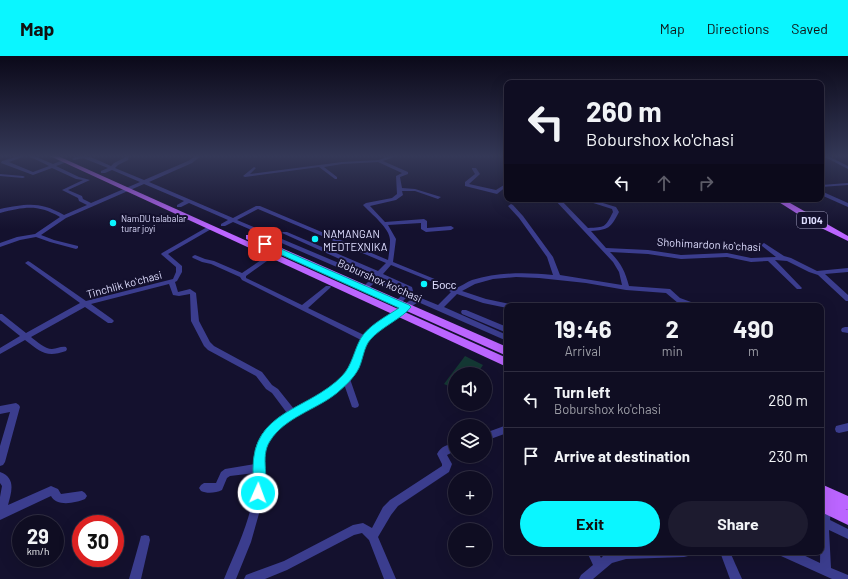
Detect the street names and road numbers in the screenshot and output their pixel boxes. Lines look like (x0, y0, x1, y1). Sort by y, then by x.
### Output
road number: D104 (797, 212, 827, 228)
street label: Shohimardon koʻchasi (657, 235, 761, 253)
street label: Boburshox ko'chasi (336, 256, 424, 304)
street label: Tinchlik koʻchasi (85, 268, 163, 300)

